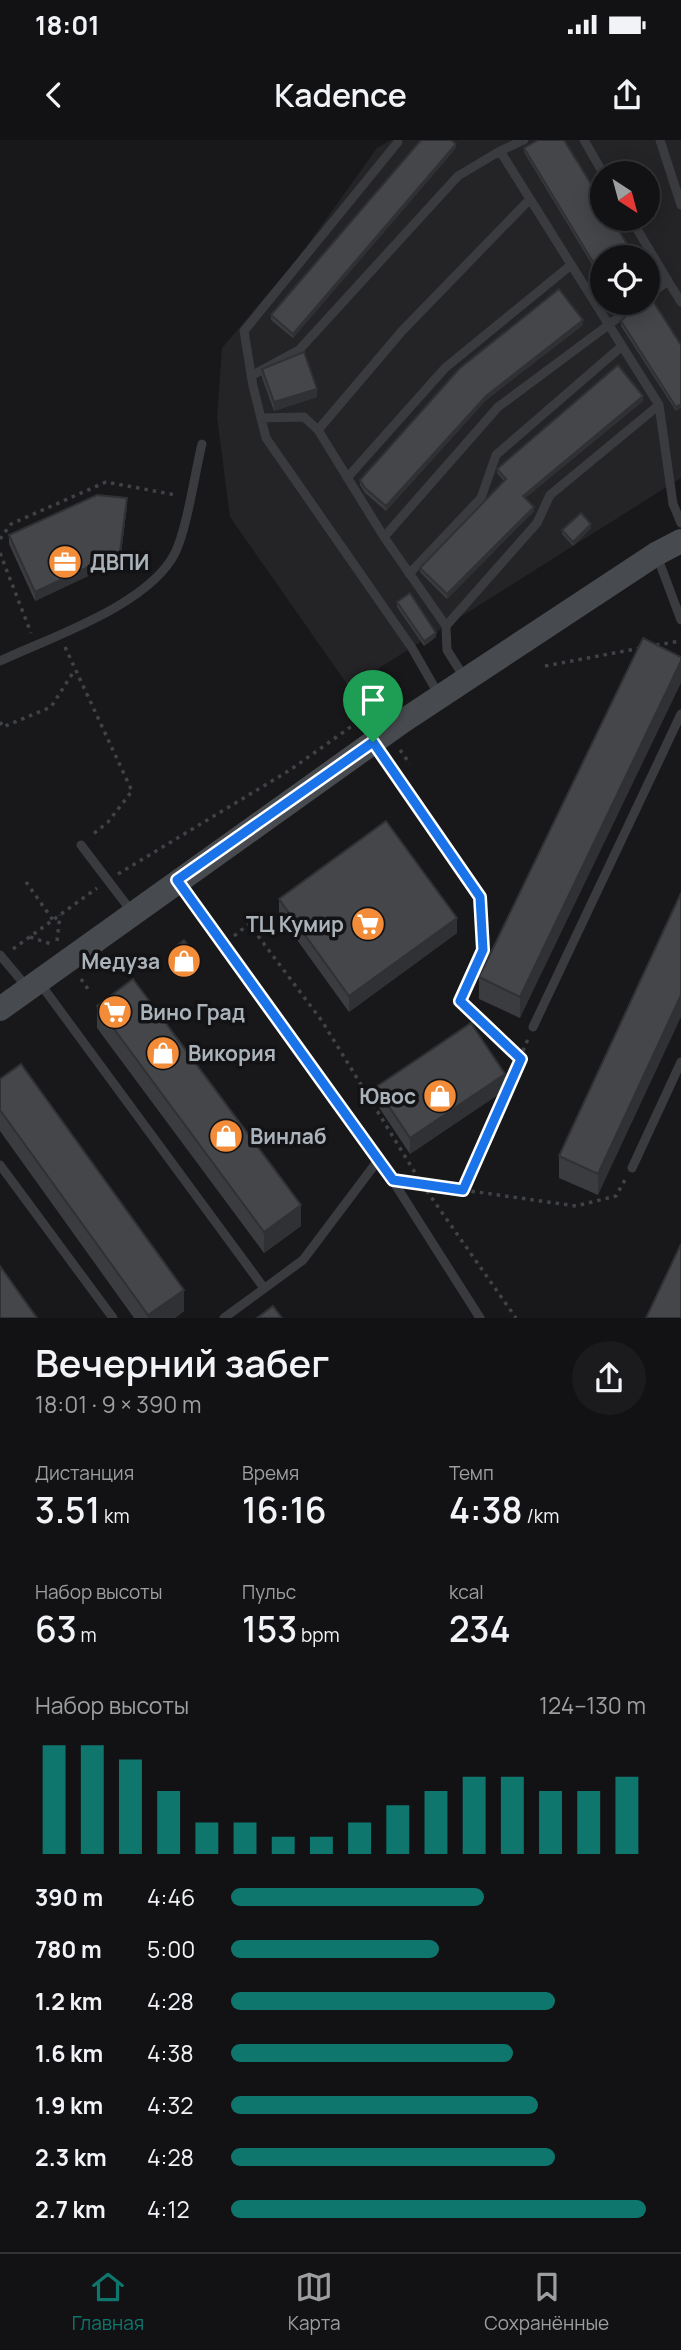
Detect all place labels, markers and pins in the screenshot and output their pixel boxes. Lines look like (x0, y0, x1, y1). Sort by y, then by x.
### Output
office icon: ДВПИ (46, 543, 84, 581)
place label: ДВПИ (90, 548, 149, 576)
pin (343, 670, 403, 742)
supermarket icon: ТЦ Кумир (349, 905, 387, 943)
place label: ТЦ Кумир (246, 910, 344, 938)
shop icon: Медуза (165, 942, 203, 980)
place label: Медуза (81, 947, 160, 975)
supermarket icon: Вино Град (96, 993, 134, 1031)
place label: Вино Град (140, 998, 245, 1026)
shop icon: Викория (144, 1034, 182, 1072)
place label: Викория (188, 1039, 276, 1067)
shop icon: Ювос (421, 1077, 459, 1115)
place label: Ювос (359, 1082, 416, 1110)
shop icon: Винлаб (207, 1117, 245, 1155)
place label: Винлаб (250, 1122, 326, 1150)

